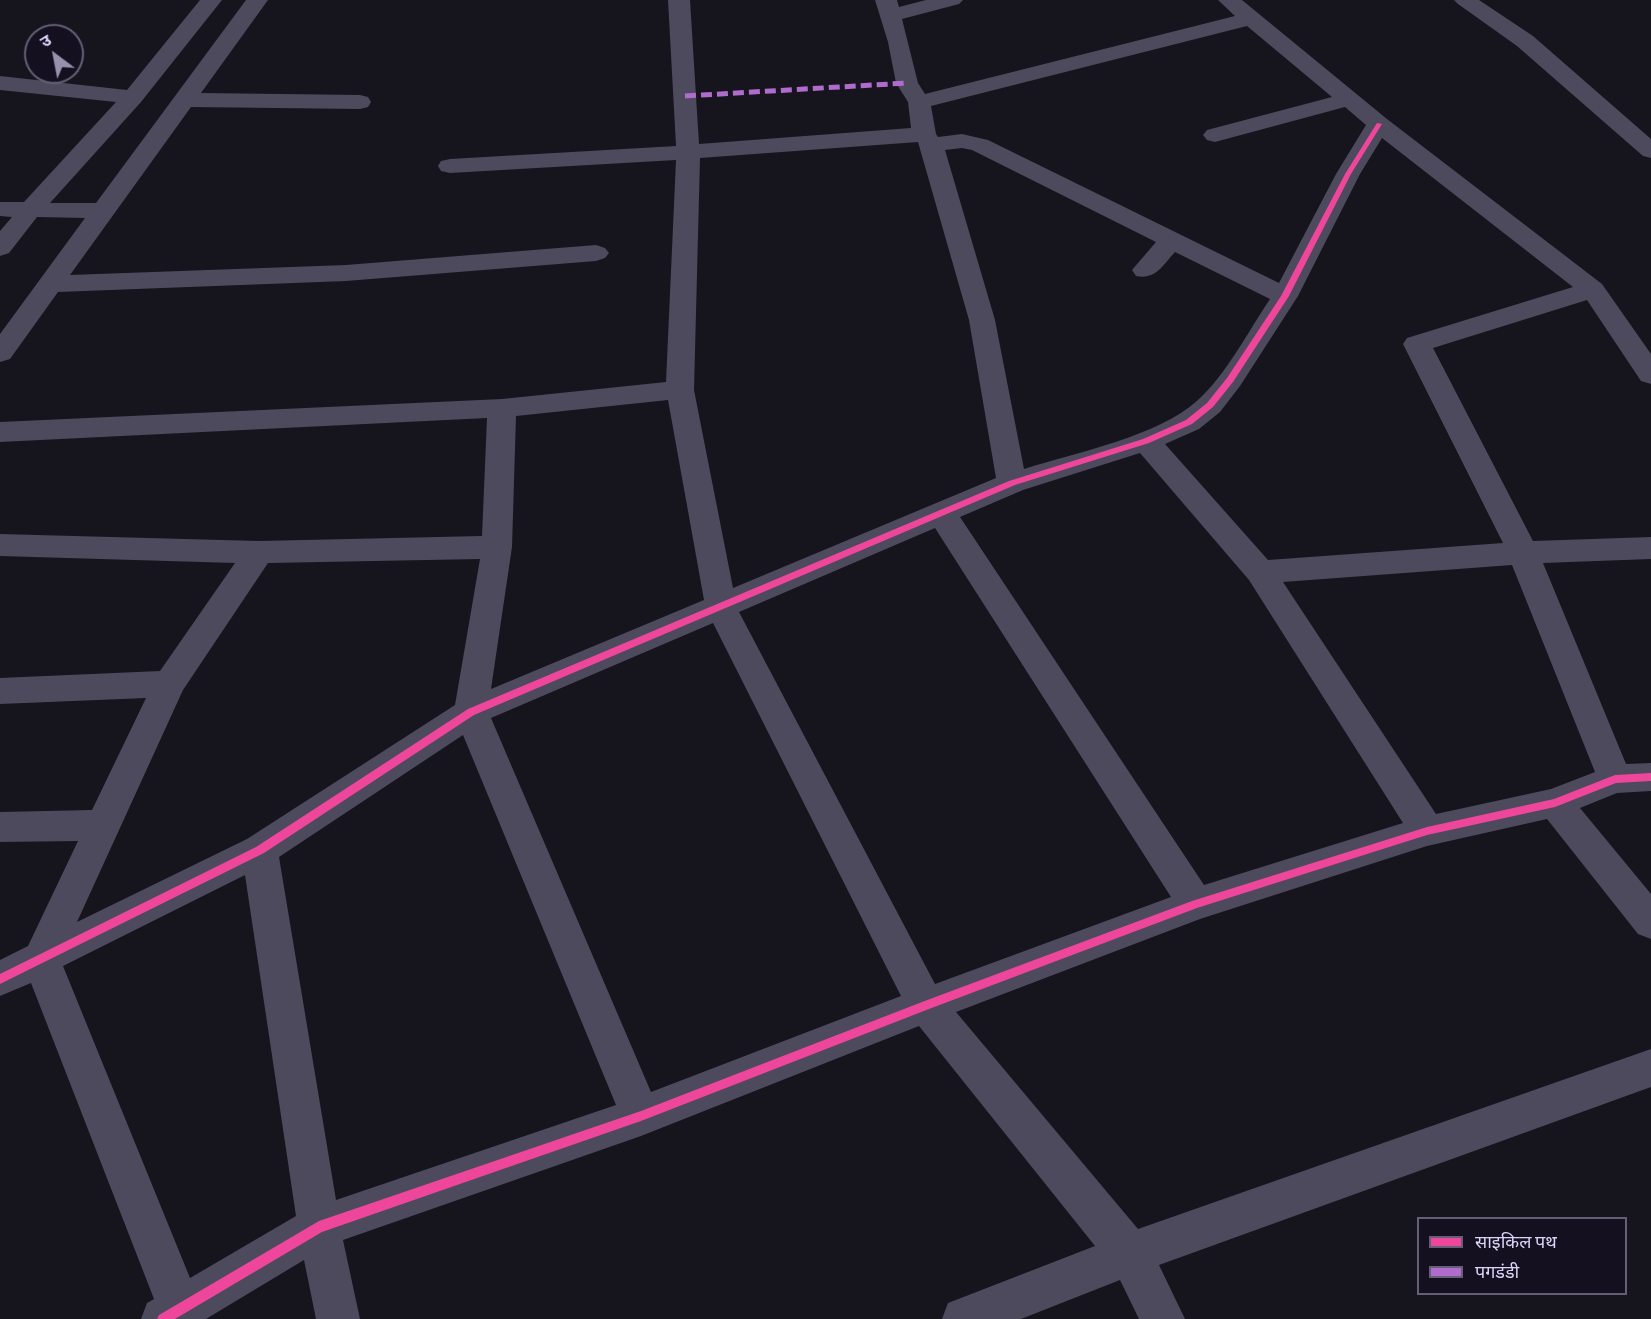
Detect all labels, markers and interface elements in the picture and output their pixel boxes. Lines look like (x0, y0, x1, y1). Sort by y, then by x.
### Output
north arrow (24, 24, 84, 84)
text: उ (36, 29, 54, 51)
legend (1417, 1217, 1627, 1295)
text: साइकिल पथ (1475, 1230, 1557, 1252)
text: पगडंडी (1475, 1260, 1519, 1282)

